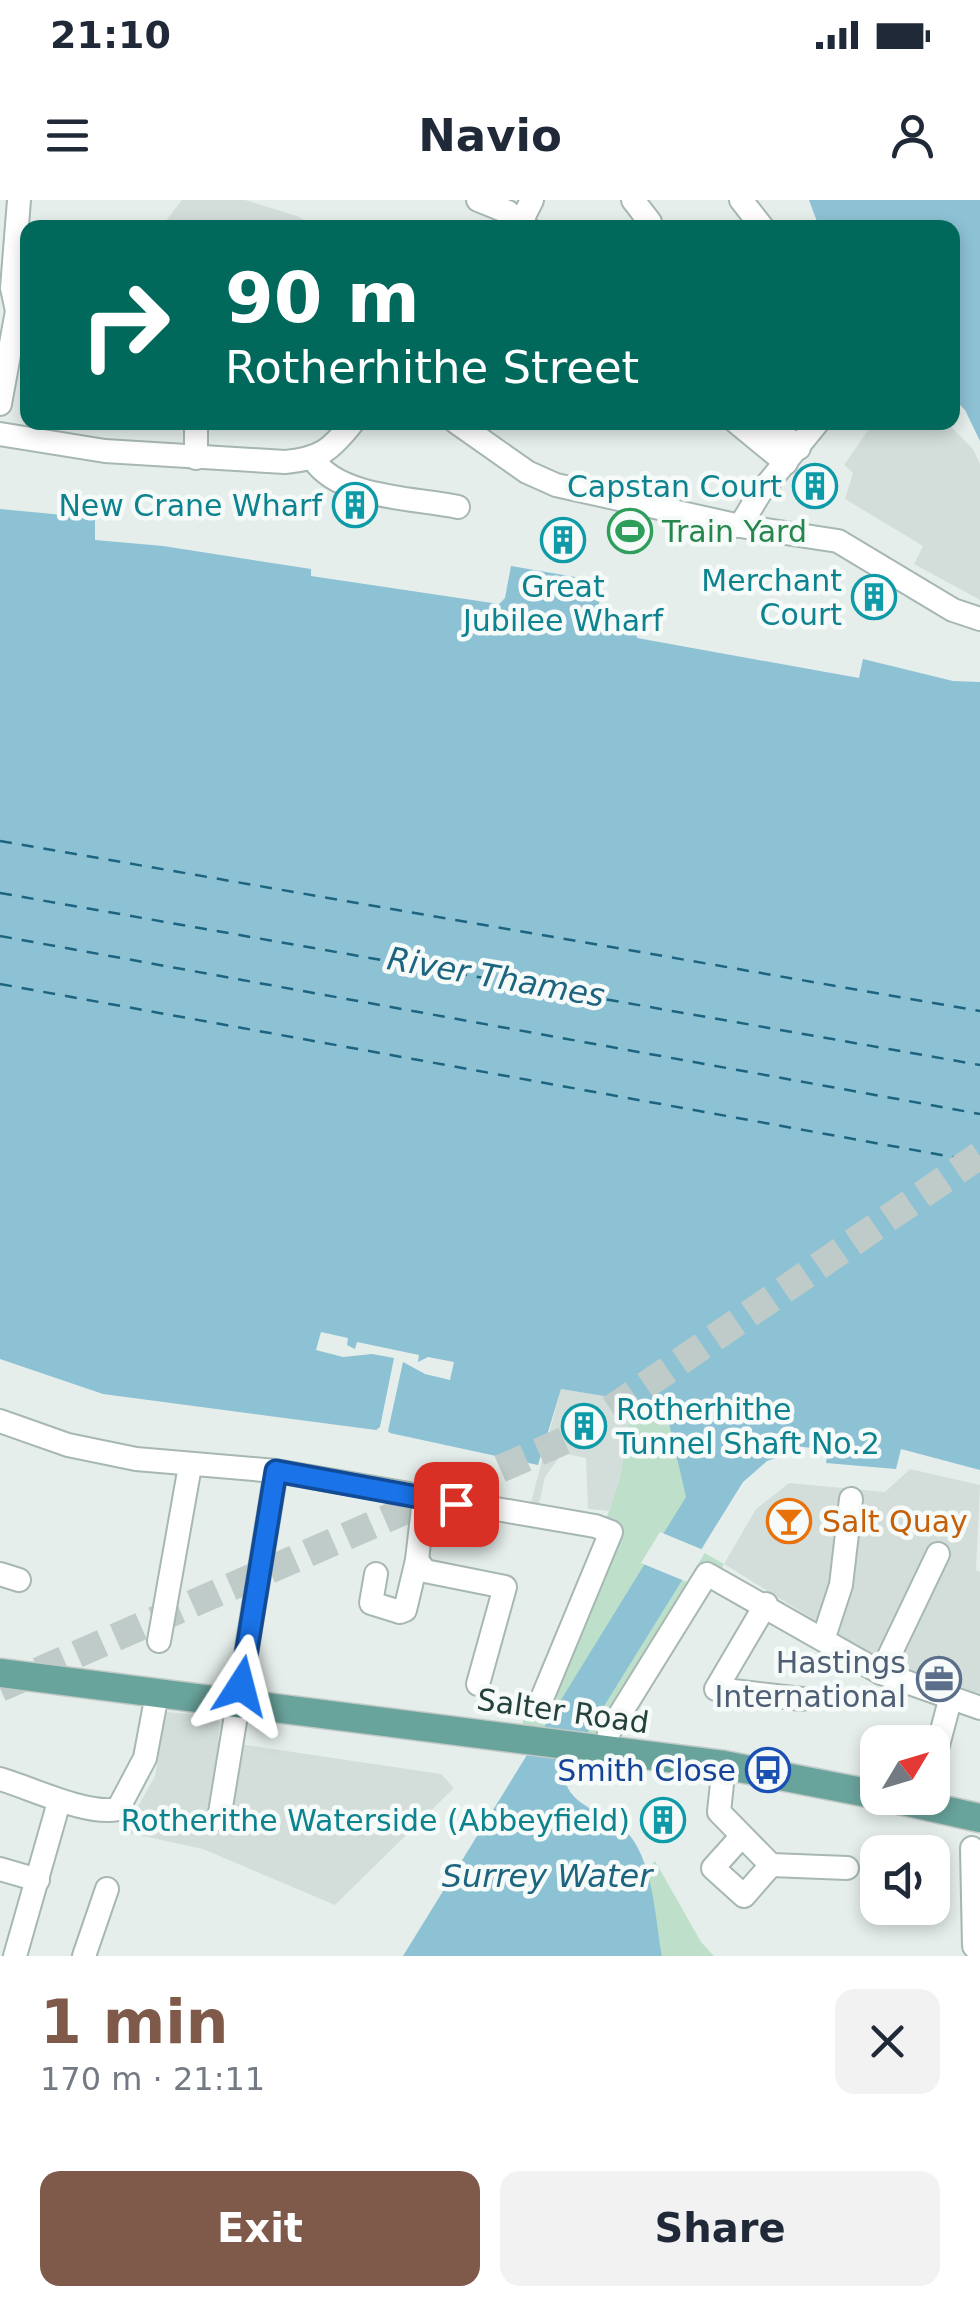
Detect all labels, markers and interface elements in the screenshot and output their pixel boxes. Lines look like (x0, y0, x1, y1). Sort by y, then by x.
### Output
text: 21:10 (50, 13, 171, 57)
icon: menu (40, 108, 95, 163)
icon: person (885, 108, 940, 163)
text: Navio (418, 109, 562, 162)
text: 90 m (225, 257, 420, 339)
icon: right (60, 260, 190, 390)
text: Rotherhithe Street (225, 341, 639, 394)
building icon: Capstan Court (792, 463, 838, 509)
place label: Capstan Court (567, 469, 782, 504)
building icon: New Crane Wharf (332, 482, 378, 528)
place label: New Crane Wharf (58, 488, 323, 523)
sports icon: Train Yard (607, 508, 653, 554)
place label: Train Yard (661, 514, 807, 549)
building icon: Great Jubilee Wharf (540, 517, 586, 563)
place label: Merchant Court (701, 563, 842, 632)
place label: Great Jubilee Wharf (461, 569, 664, 638)
building icon: Merchant Court (851, 574, 897, 620)
water label: River Thames (384, 939, 608, 1015)
place label: Rotherhithe Tunnel Shaft No.2 (615, 1392, 880, 1461)
building icon: Rotherhithe Tunnel Shaft No.2 (561, 1403, 607, 1449)
pin (414, 1462, 499, 1547)
icon: arrive (429, 1477, 484, 1532)
bar icon: Salt Quay (766, 1498, 812, 1544)
place label: Salt Quay (822, 1504, 968, 1539)
position arrow (189, 1634, 293, 1738)
place label: Hastings International (715, 1645, 906, 1714)
office icon: Hastings International (916, 1656, 962, 1702)
street label: Salter Road (475, 1682, 651, 1740)
north arrow (860, 1725, 950, 1815)
map controls (860, 1725, 950, 1925)
bus stop icon: Smith Close (745, 1747, 791, 1793)
place label: Smith Close (557, 1753, 736, 1788)
building icon: Rotherithe Waterside (Abbeyfield) (640, 1797, 686, 1843)
place label: Rotherithe Waterside (Abbeyfield) (121, 1803, 630, 1838)
button: sound (860, 1835, 950, 1925)
water label: Surrey Water (442, 1857, 654, 1895)
text: 1 min (40, 1987, 228, 2057)
button: close (835, 1989, 940, 2094)
text: 170 m · 21:11 (40, 2060, 265, 2098)
button: Exit (40, 2171, 480, 2286)
button: Share (500, 2171, 940, 2286)

